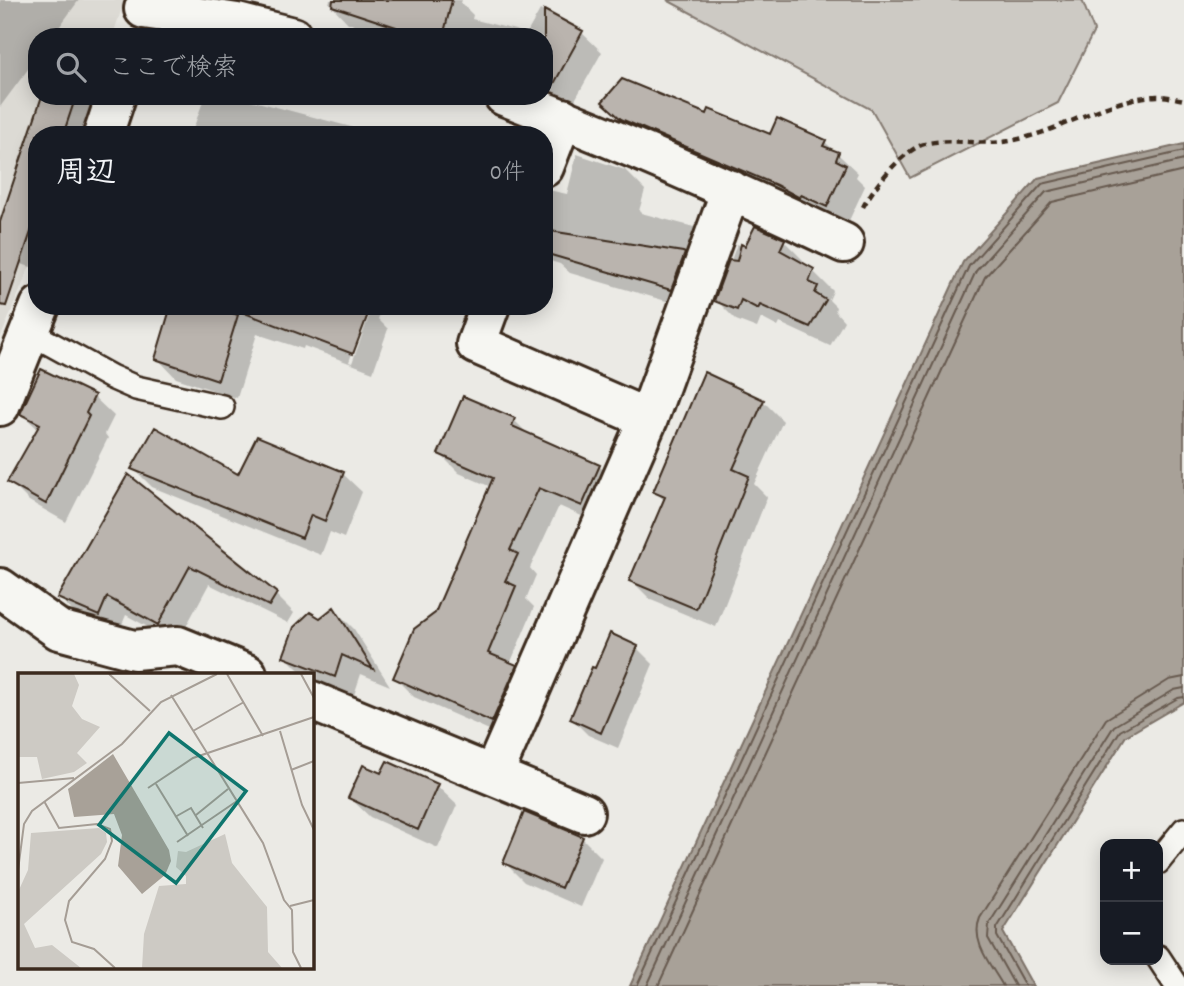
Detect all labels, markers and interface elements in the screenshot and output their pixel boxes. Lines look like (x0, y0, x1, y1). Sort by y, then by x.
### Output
search box (28, 28, 553, 105)
icon: search (52, 48, 90, 86)
text: ここで検索 (108, 51, 238, 88)
text: 周辺 (56, 154, 116, 197)
text: 0件 (489, 158, 525, 191)
inset map (18, 673, 313, 968)
map controls (1100, 839, 1163, 965)
button: + (1100, 839, 1163, 902)
button: − (1100, 902, 1163, 965)

